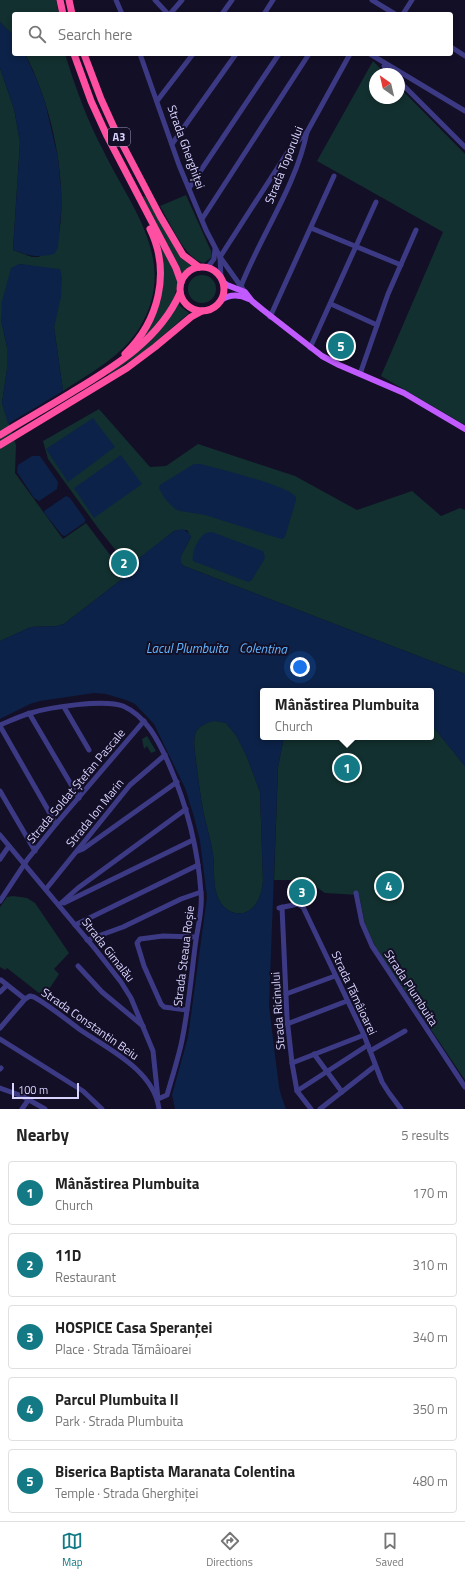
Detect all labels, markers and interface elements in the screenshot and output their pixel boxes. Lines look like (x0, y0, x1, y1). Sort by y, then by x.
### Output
search box (12, 12, 453, 56)
icon: search (26, 23, 48, 45)
text: Search here (58, 23, 132, 46)
north arrow (369, 68, 405, 104)
street label: Strada Gherghiței (163, 102, 210, 191)
street label: Strada Toporului (259, 123, 308, 207)
road number: A3 (108, 128, 130, 146)
pin: 5 (328, 331, 354, 361)
pin: 2 (111, 548, 137, 578)
water label: Colentina (239, 637, 289, 659)
water label: Lacul Plumbuita (146, 638, 230, 658)
your location (290, 657, 310, 677)
popup (260, 688, 434, 740)
text: Mânăstirea Plumbuita (275, 693, 419, 716)
text: Church (275, 716, 313, 736)
street label: Strada Soldat Ștefan Pascale (22, 724, 130, 847)
pin: 1 (334, 753, 360, 783)
street label: Strada Ion Marin (61, 774, 128, 851)
pin: 4 (376, 871, 402, 901)
pin: 3 (289, 877, 315, 907)
street label: Strada Steaua Roșie (168, 904, 199, 1007)
street label: Strada Gimalău (77, 913, 140, 986)
street label: Strada Plumbuita (380, 946, 443, 1030)
street label: Strada Tămâioarei (327, 948, 382, 1038)
street label: Strada Ricinului (265, 971, 290, 1051)
street label: Strada Constantin Beiu (38, 983, 143, 1065)
scale bar (12, 1081, 79, 1100)
text: 100 m (18, 1082, 48, 1098)
text: Nearby (16, 1122, 69, 1148)
text: 5 results (401, 1125, 449, 1145)
text: Mânăstirea Plumbuita (55, 1172, 199, 1195)
text: 1 (26, 1183, 34, 1203)
text: 170 m (412, 1183, 448, 1203)
text: Church (55, 1195, 93, 1215)
text: 11D (55, 1244, 81, 1267)
text: 2 (26, 1255, 34, 1275)
text: 310 m (412, 1255, 448, 1275)
text: Restaurant (55, 1267, 116, 1287)
text: HOSPICE Casa Speranței (55, 1316, 212, 1339)
text: 3 (26, 1327, 34, 1347)
text: 340 m (412, 1327, 448, 1347)
text: Place · Strada Tămâioarei (55, 1339, 191, 1359)
text: Parcul Plumbuita II (55, 1388, 178, 1411)
text: 4 (26, 1399, 34, 1419)
text: 350 m (412, 1399, 448, 1419)
text: Park · Strada Plumbuita (55, 1411, 183, 1431)
text: Biserica Baptista Maranata Colentina (55, 1460, 295, 1483)
text: 5 (26, 1471, 34, 1491)
text: 480 m (412, 1471, 448, 1491)
text: Temple · Strada Gherghiței (55, 1483, 198, 1503)
tab: Map (61, 1530, 83, 1570)
tab: Directions (206, 1530, 253, 1570)
tab: Saved (376, 1530, 404, 1570)

